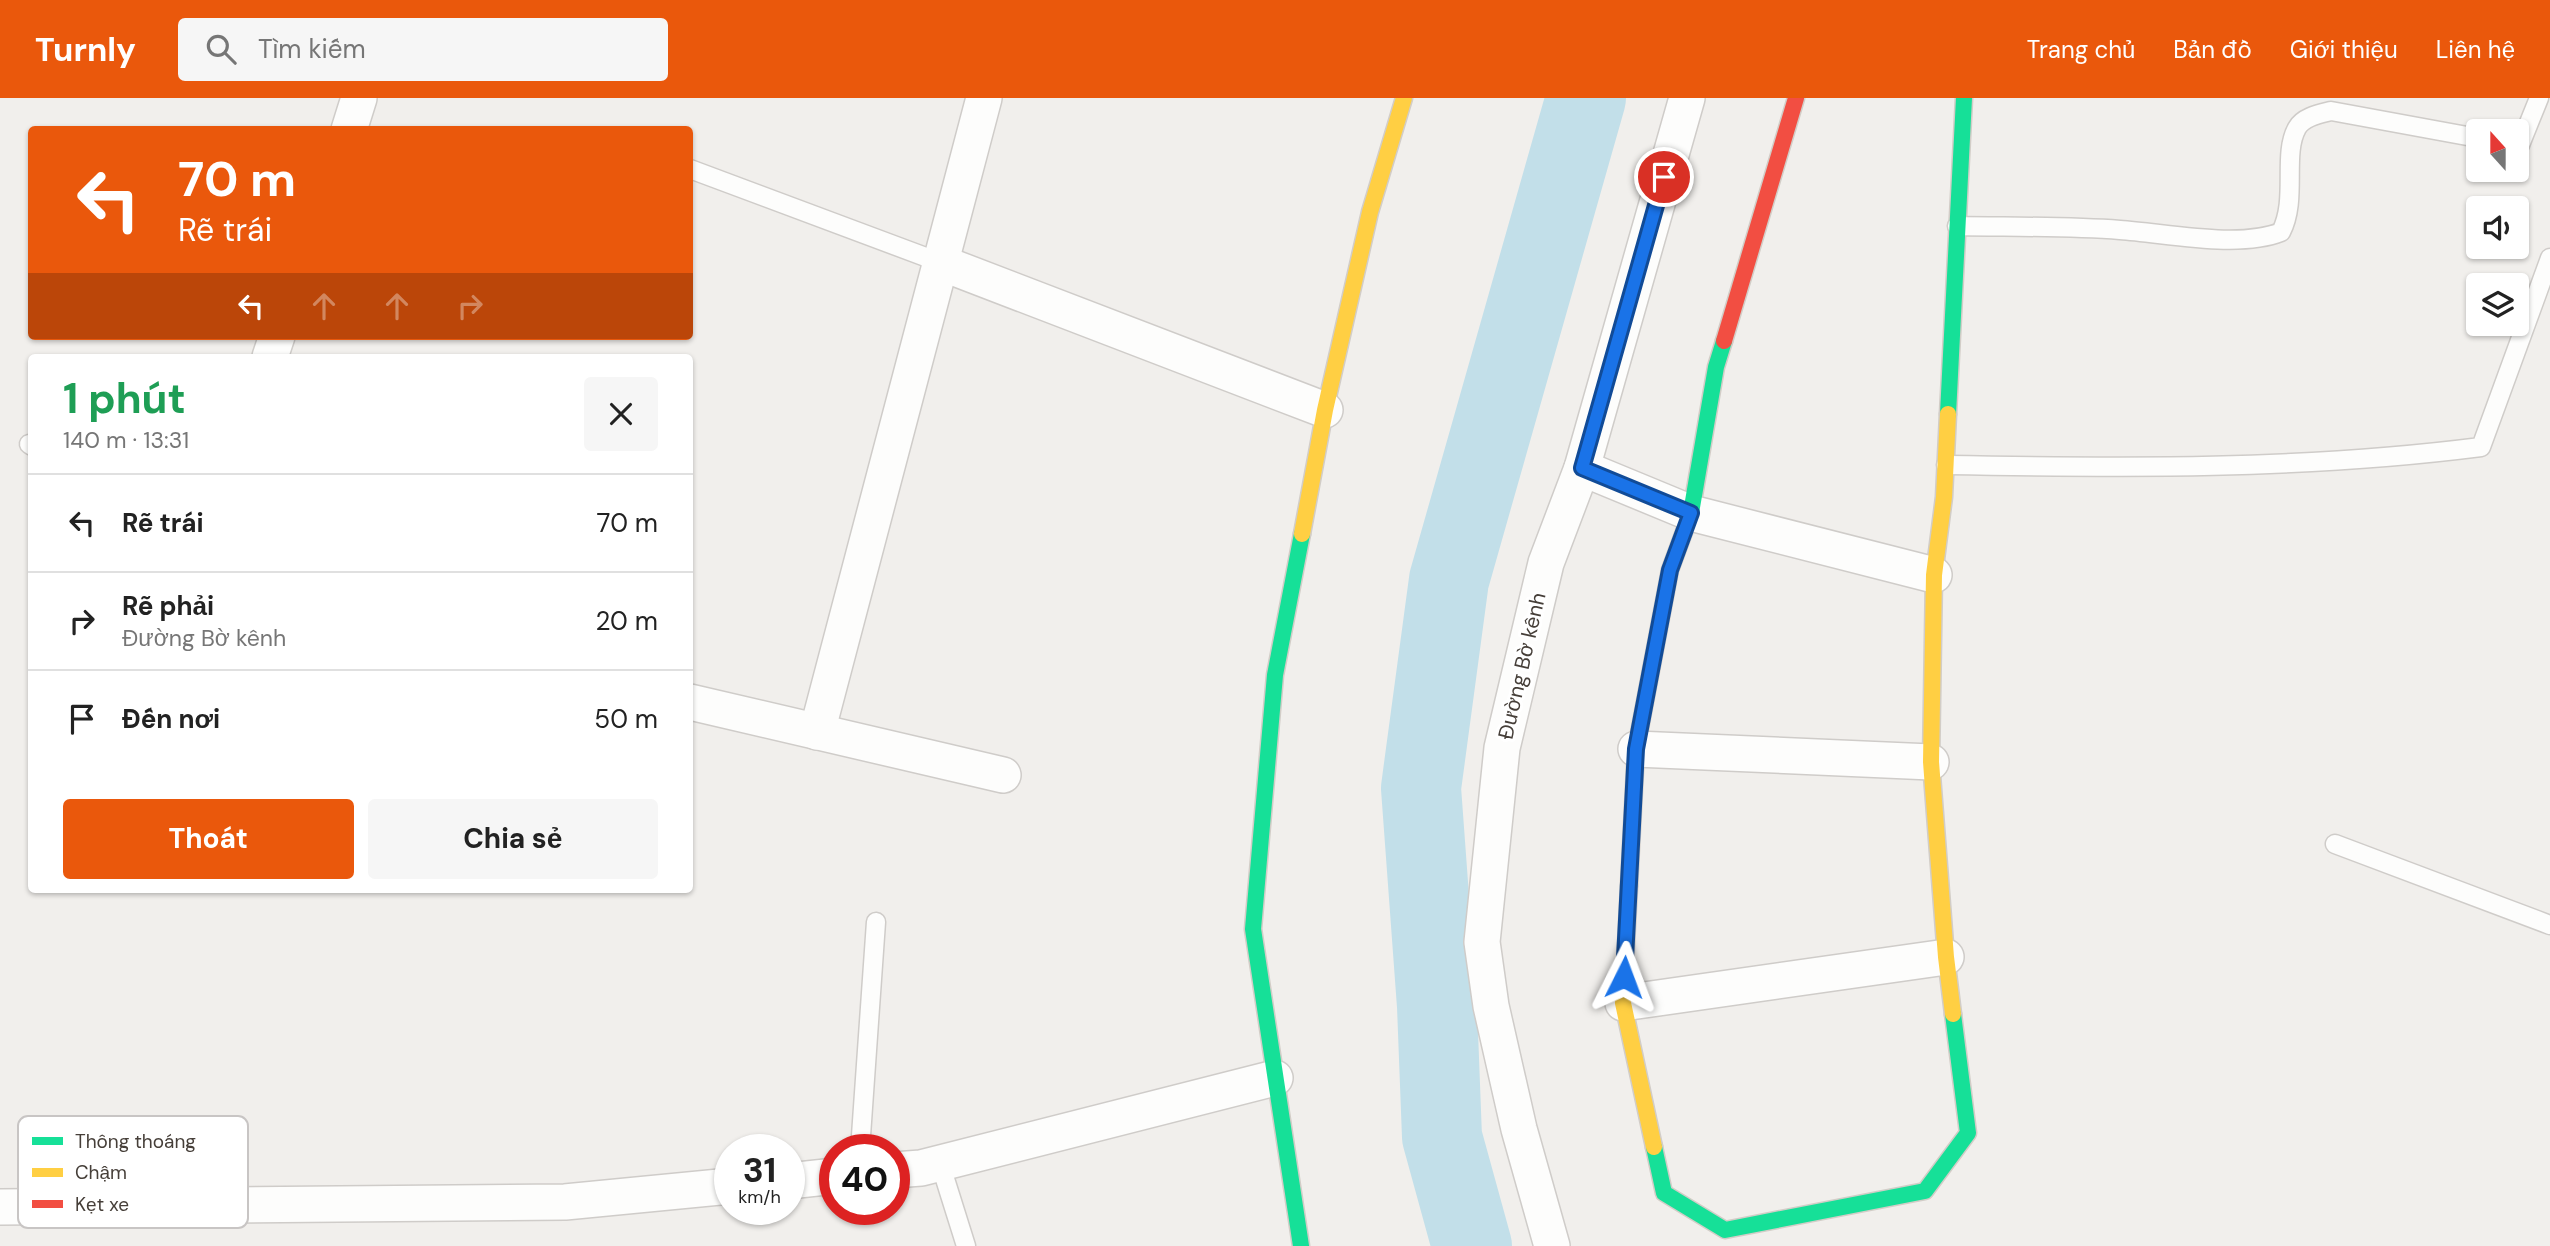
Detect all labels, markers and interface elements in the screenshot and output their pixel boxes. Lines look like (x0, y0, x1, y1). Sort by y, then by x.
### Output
search box (178, 18, 668, 81)
text: Turnly (35, 28, 136, 71)
icon: search (202, 30, 240, 68)
text: Tìm kiếm (258, 32, 366, 66)
text: Trang chủ (2027, 34, 2135, 65)
text: Bản đồ (2173, 34, 2252, 65)
text: Giới thiệu (2290, 34, 2398, 65)
text: Liên hệ (2436, 34, 2515, 65)
north arrow (2466, 119, 2529, 182)
map controls (2466, 119, 2529, 336)
text: 70 m (178, 147, 296, 211)
pin (1634, 147, 1694, 207)
icon: left (63, 154, 154, 245)
icon: arrive (1645, 158, 1683, 196)
button: sound (2466, 196, 2529, 259)
text: Rẽ trái (178, 209, 272, 251)
button: layers (2466, 273, 2529, 336)
icon: left (232, 287, 270, 325)
icon: ahead (305, 287, 343, 325)
icon: ahead (378, 287, 416, 325)
icon: right (451, 287, 489, 325)
text: 1 phút (63, 371, 186, 426)
button: close (584, 377, 658, 451)
text: 140 m · 13:31 (63, 425, 189, 455)
icon: left (63, 504, 101, 542)
text: Rẽ trái (122, 506, 204, 540)
text: 70 m (597, 506, 658, 540)
text: Rẽ phải (122, 589, 214, 623)
street label: Đường Bờ kênh (1491, 590, 1553, 742)
icon: right (63, 602, 101, 640)
text: 20 m (595, 604, 658, 638)
text: Đường Bờ kênh (122, 623, 286, 653)
icon: arrive (63, 700, 101, 738)
text: Đến nơi (122, 702, 220, 736)
text: 50 m (594, 702, 658, 736)
button: Thoát (63, 799, 354, 879)
button: Chia sẻ (368, 799, 658, 879)
position arrow (1587, 940, 1661, 1014)
legend (18, 1116, 248, 1228)
text: Thông thoáng (75, 1129, 196, 1154)
speed limit sign: 40 (819, 1134, 910, 1225)
text: 31 (743, 1147, 776, 1193)
text: Chậm (75, 1160, 127, 1185)
text: km/h (738, 1185, 781, 1209)
text: Kẹt xe (75, 1192, 129, 1217)

